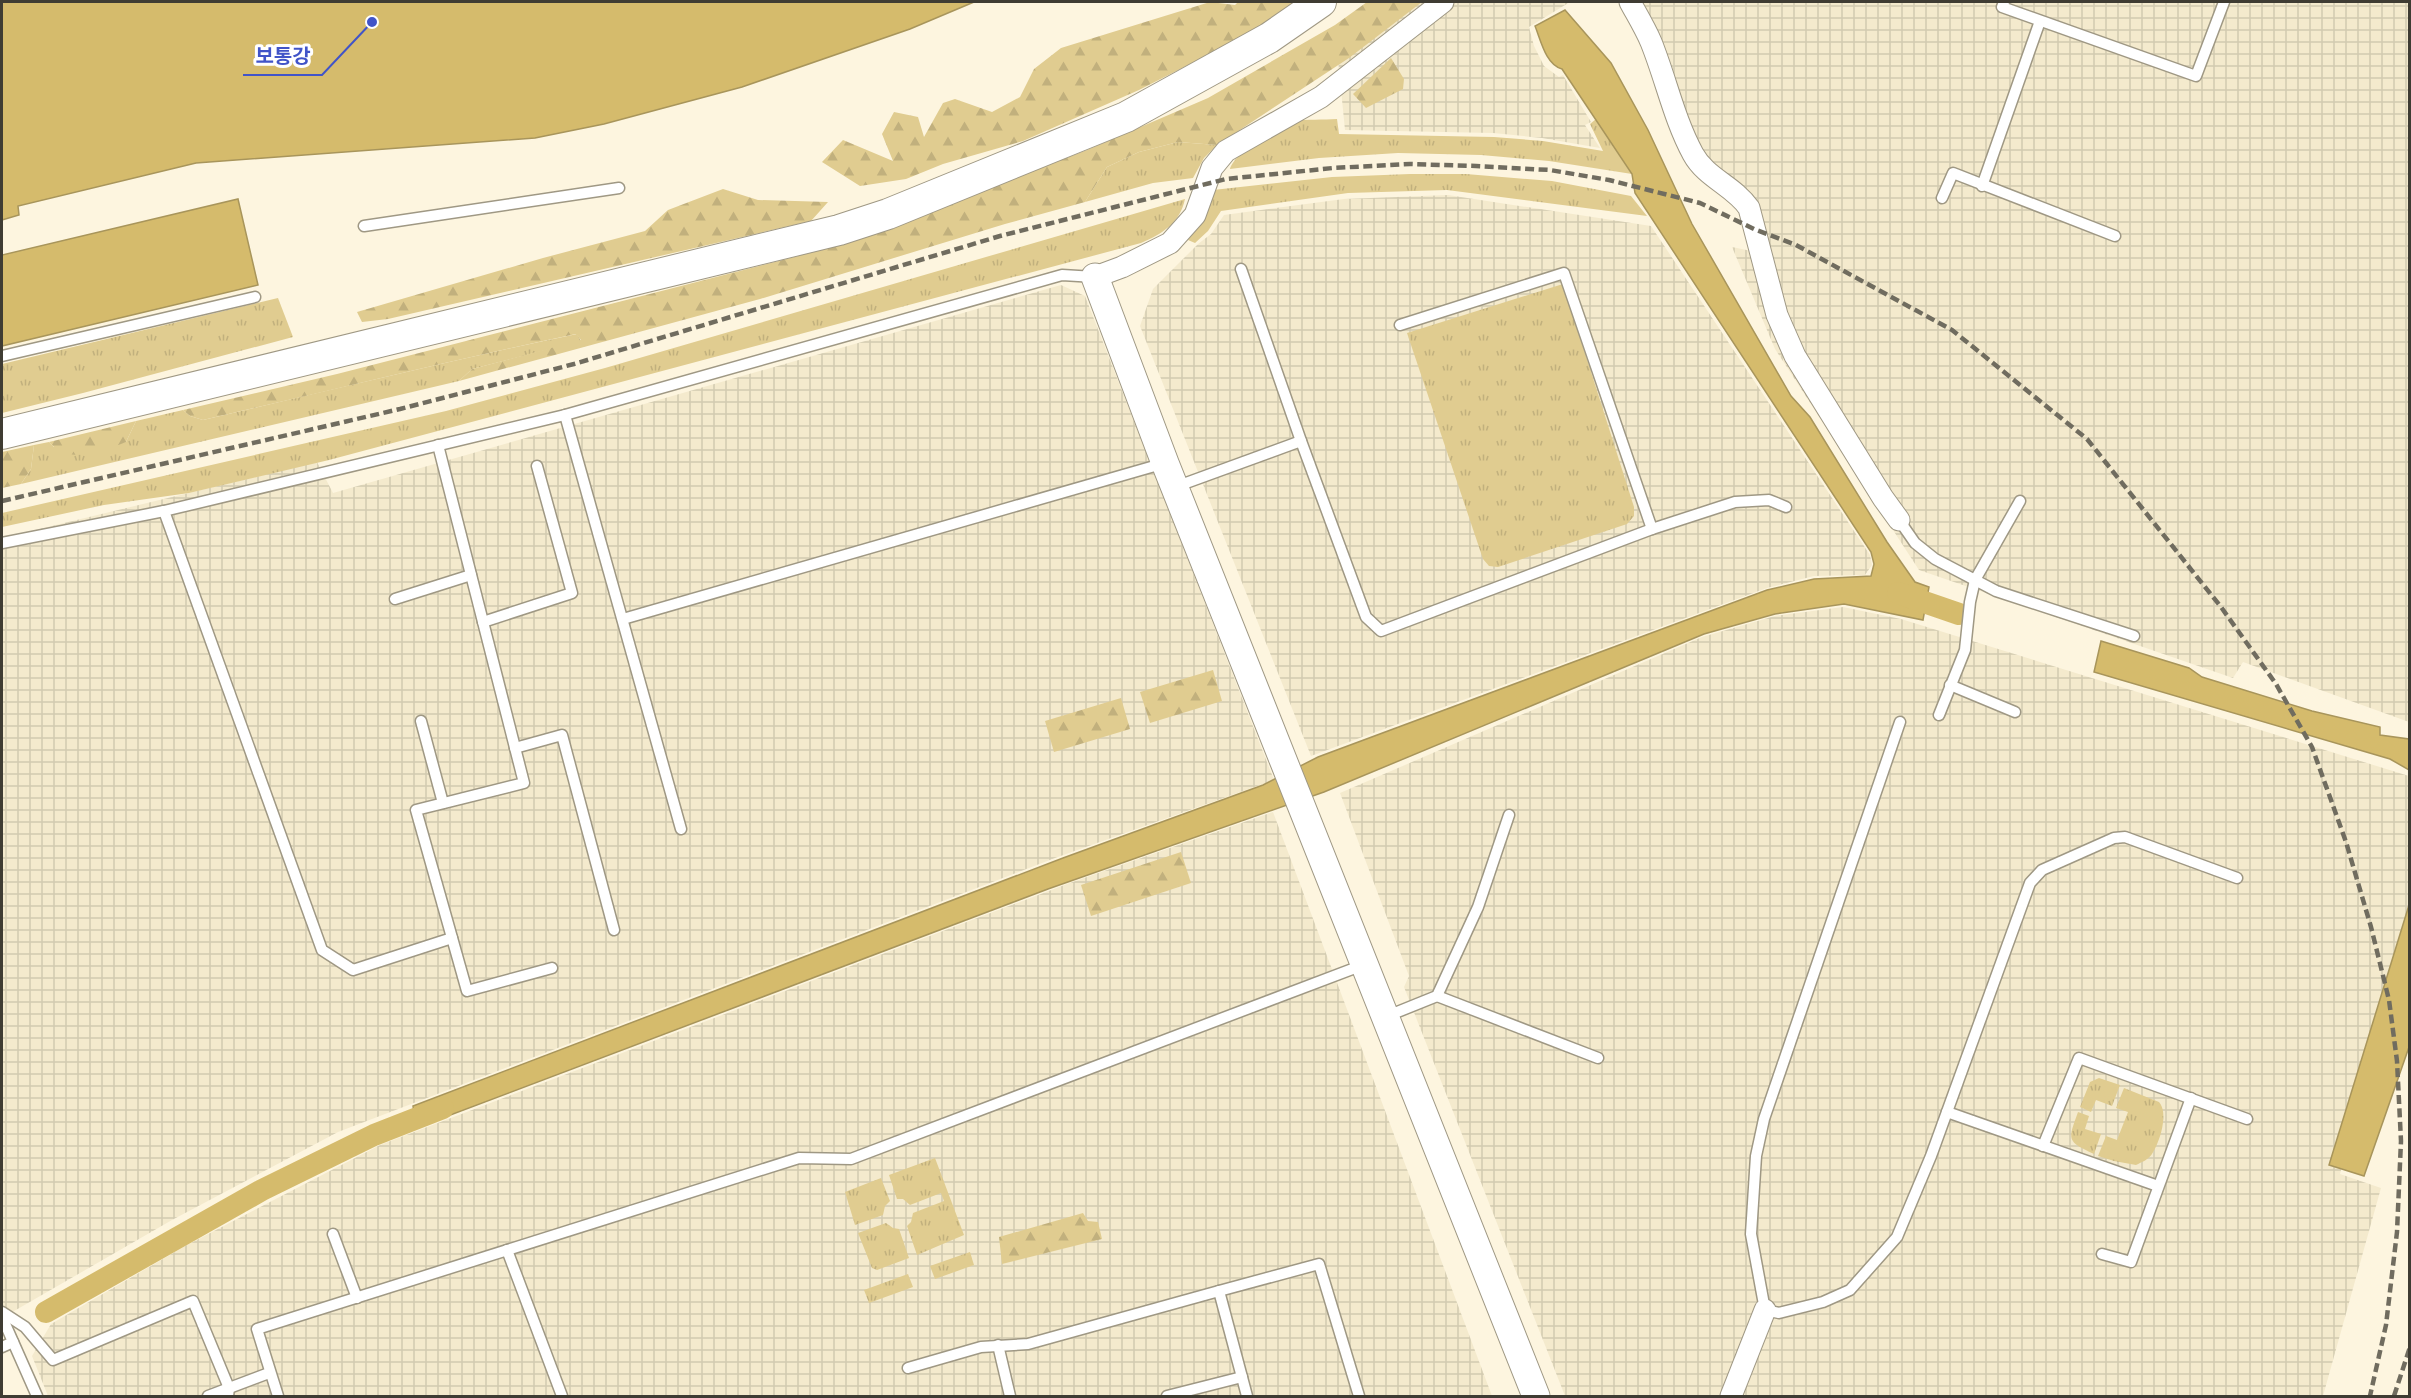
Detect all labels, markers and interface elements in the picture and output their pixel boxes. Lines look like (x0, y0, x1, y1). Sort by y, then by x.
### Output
callout: 보통강 (243, 37, 322, 75)
text: 보통강 (255, 44, 311, 68)

